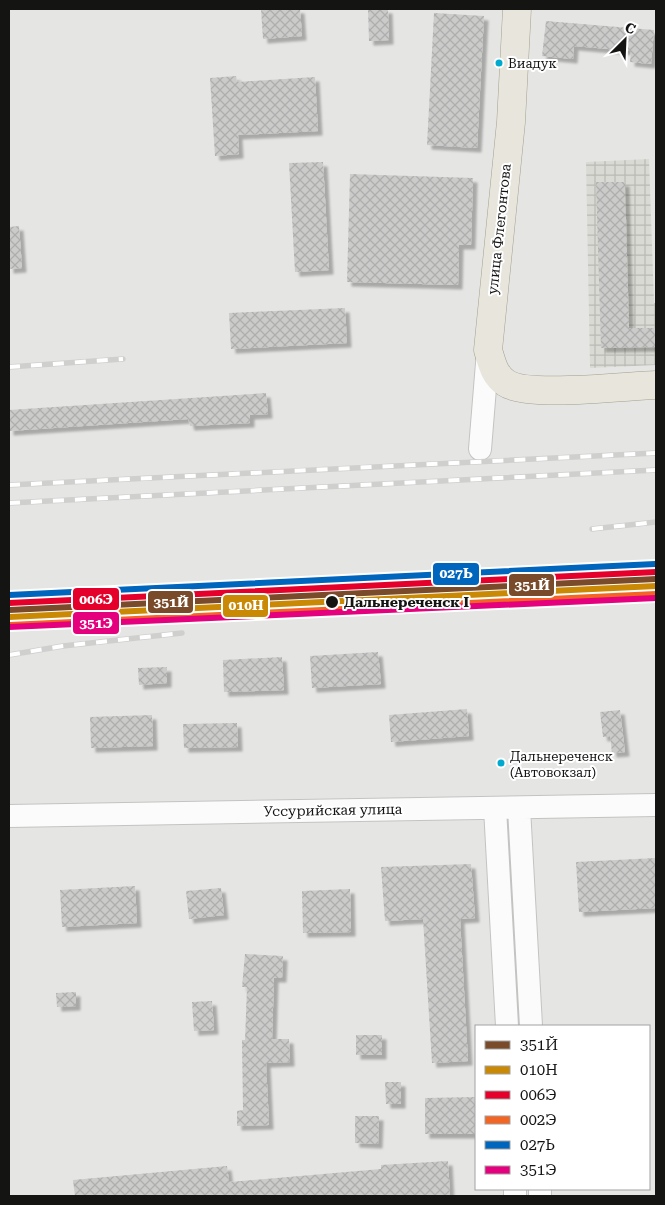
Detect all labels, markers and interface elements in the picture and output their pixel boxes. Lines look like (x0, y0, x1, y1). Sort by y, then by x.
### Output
north arrow (600, 15, 650, 65)
text: С (623, 19, 638, 38)
place label: Виадук (508, 56, 557, 71)
marker: Виадук (494, 58, 504, 68)
street label: улица Флегонтова (484, 162, 514, 295)
line badge: 027Ь (432, 562, 480, 586)
text: 027Ь (439, 565, 473, 581)
line badge: 351Й (508, 573, 555, 597)
text: 351Й (514, 577, 550, 593)
line badge: 006Э (72, 587, 120, 611)
line badge: 351Й (147, 590, 194, 614)
text: 006Э (79, 591, 113, 607)
text: 351Й (153, 594, 189, 610)
line badge: 010Н (222, 594, 269, 618)
marker: Дальнереченск I (324, 594, 340, 610)
place label: Дальнереченск I (344, 594, 470, 610)
text: 010Н (228, 597, 264, 613)
line badge: 351Э (72, 611, 120, 635)
text: 351Э (79, 615, 113, 631)
place label: Дальнереченск (Автовокзал) (510, 749, 613, 780)
marker: Дальнереченск (Автовокзал) (496, 758, 506, 768)
street label: Уссурийская улица (264, 801, 403, 819)
legend (475, 1025, 650, 1190)
text: 351Й (520, 1036, 558, 1054)
text: 010Н (520, 1061, 558, 1079)
text: 006Э (520, 1086, 556, 1104)
text: 002Э (520, 1111, 556, 1129)
text: 027Ь (520, 1136, 555, 1154)
text: 351Э (520, 1161, 556, 1179)

